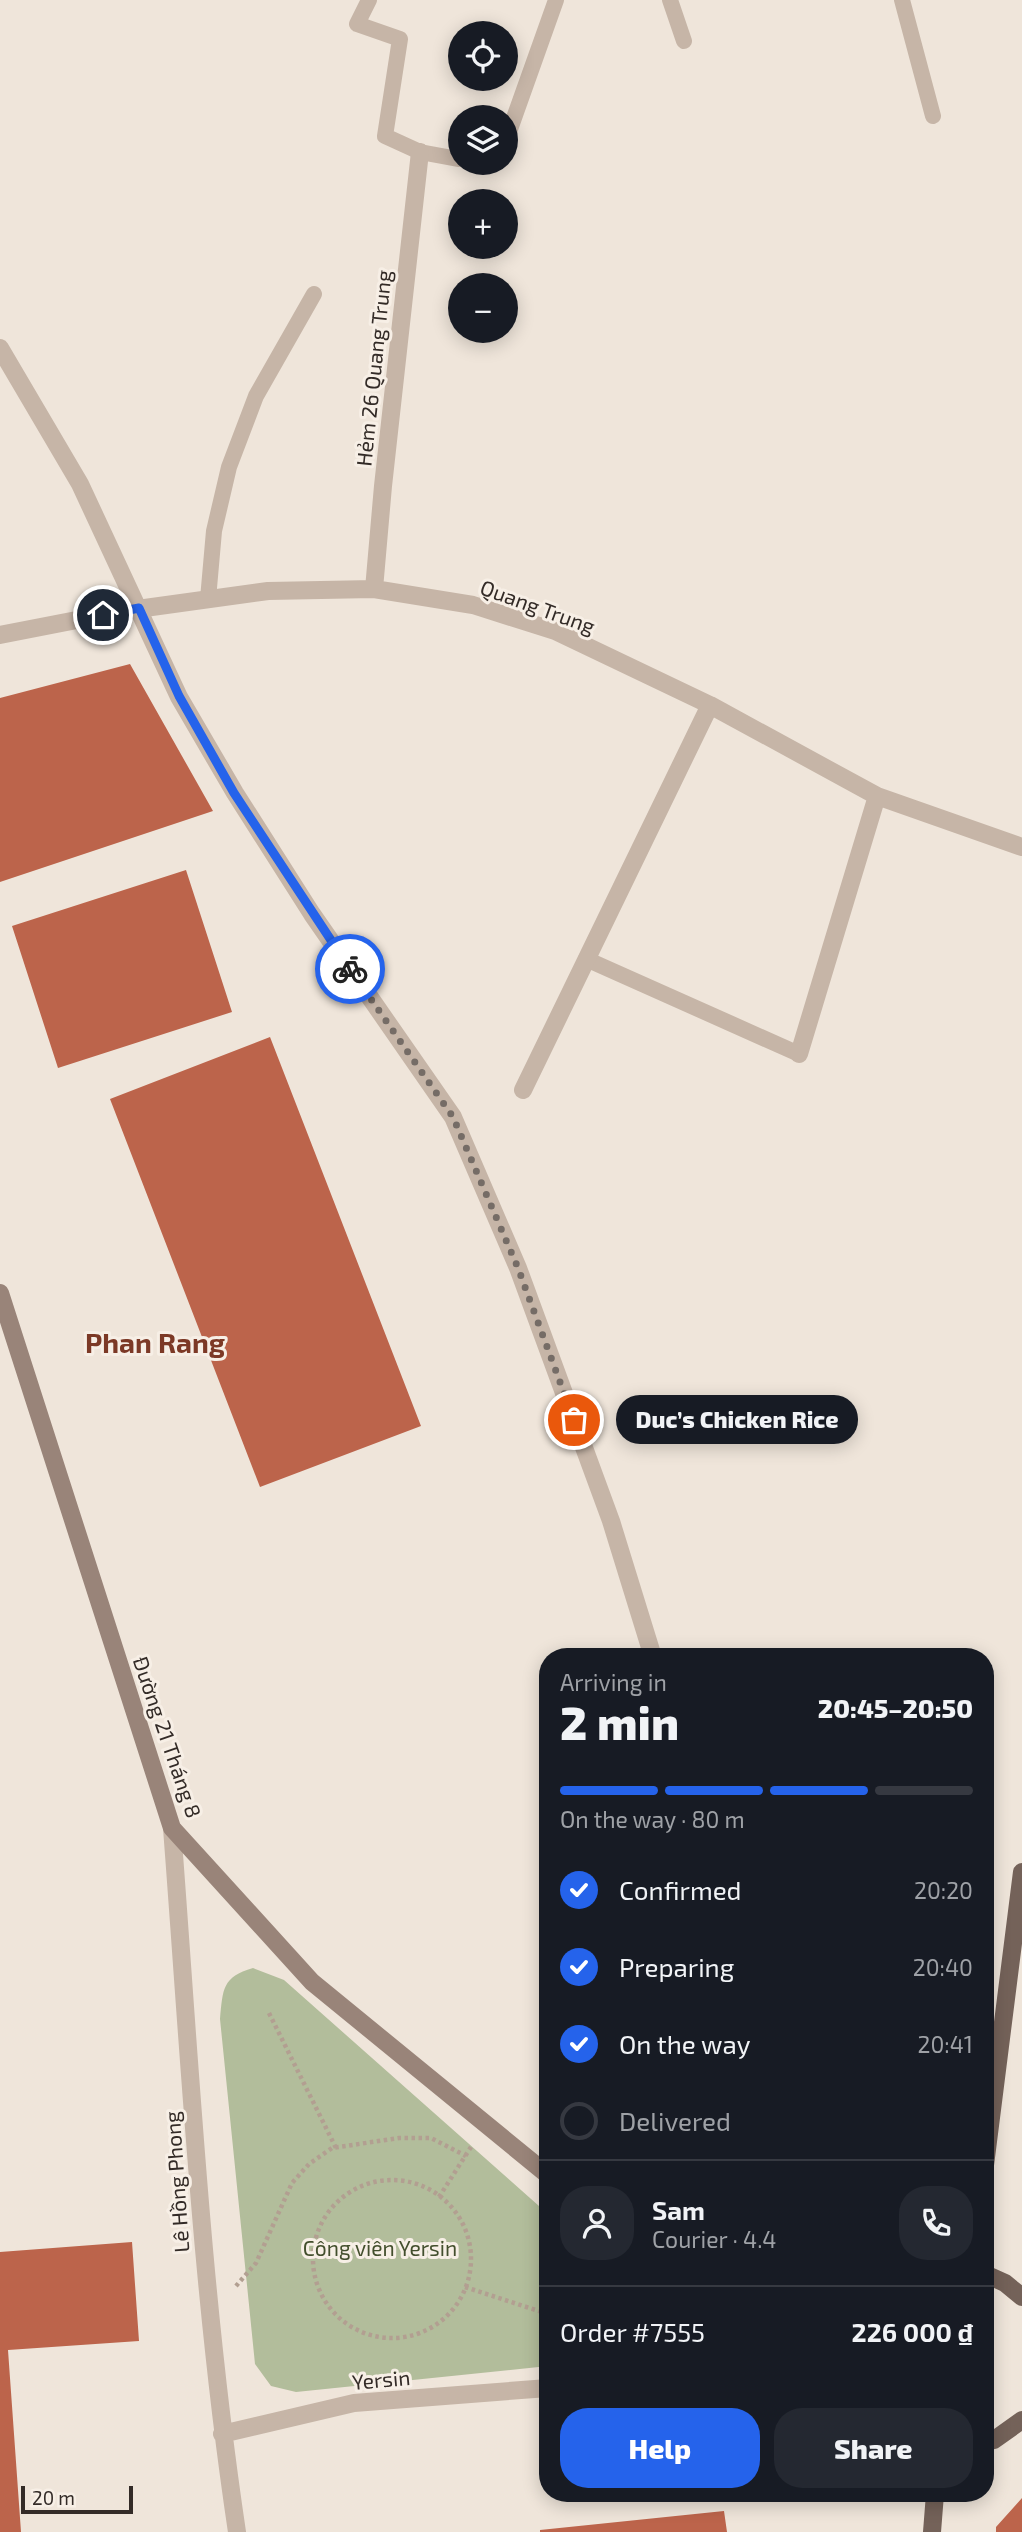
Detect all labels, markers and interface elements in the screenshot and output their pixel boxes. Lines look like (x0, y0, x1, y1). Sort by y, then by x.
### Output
map controls (448, 21, 518, 343)
button: locate (448, 21, 518, 91)
button: layers (448, 105, 518, 175)
button: + (448, 189, 518, 259)
street label: Hẻm 26 Quang Trung (350, 268, 397, 467)
button: − (448, 273, 518, 343)
street label: Quang Trung (477, 574, 599, 639)
pin (73, 585, 133, 645)
icon: home (84, 596, 122, 634)
courier (315, 934, 385, 1004)
icon: bike (331, 950, 369, 988)
district label: Phan Rang (85, 1325, 225, 1359)
pin (544, 1390, 604, 1450)
callout: Duc’s Chicken Rice (616, 1396, 858, 1444)
icon: bag (555, 1401, 593, 1439)
text: Duc’s Chicken Rice (636, 1405, 838, 1433)
street label: Đường 21 Tháng 8 (129, 1653, 207, 1821)
text: Arriving in (560, 1668, 667, 1696)
text: 20:45–20:50 (818, 1692, 973, 1723)
text: 2 min (560, 1694, 679, 1749)
text: On the way · 80 m (560, 1805, 745, 1833)
icon: check (560, 1871, 598, 1909)
text: Confirmed (619, 1874, 742, 1905)
text: 20:20 (914, 1876, 973, 1904)
icon: check (560, 1948, 598, 1986)
text: Preparing (619, 1951, 734, 1982)
text: 20:40 (913, 1953, 973, 1981)
icon: check (560, 2025, 598, 2063)
text: On the way (619, 2028, 750, 2059)
text: 20:41 (917, 2030, 973, 2058)
text: Delivered (619, 2105, 731, 2136)
street label: Lê Hồng Phong (159, 2110, 193, 2254)
button: person (560, 2186, 634, 2260)
button: phone (899, 2186, 973, 2260)
text: Sam (652, 2194, 705, 2225)
text: Courier · 4.4 (652, 2225, 776, 2253)
park label: Công viên Yersin (303, 2235, 457, 2260)
text: Order #7555 (560, 2316, 705, 2347)
text: 226 000 ₫ (852, 2316, 973, 2347)
street label: Yersin (351, 2364, 411, 2394)
button: Help (560, 2408, 760, 2488)
button: Share (774, 2408, 973, 2488)
scale bar (21, 2483, 133, 2515)
text: 20 m (32, 2486, 75, 2509)

